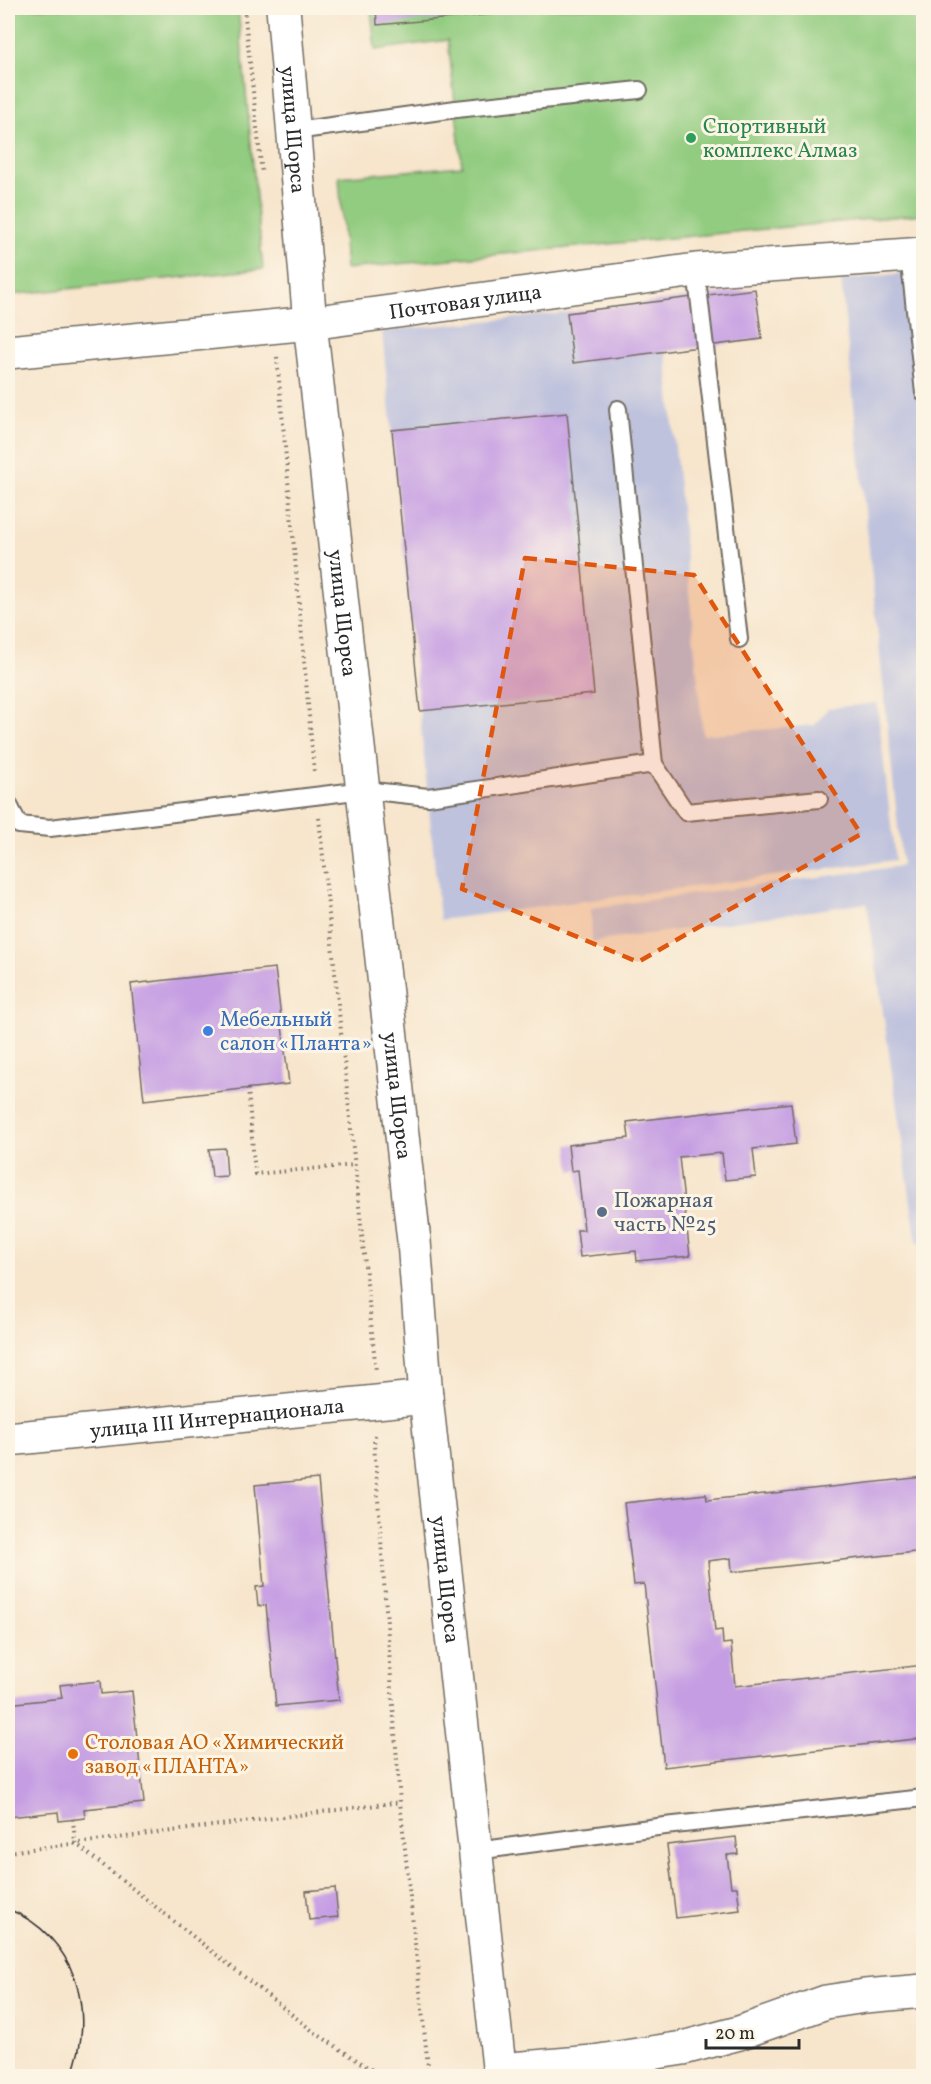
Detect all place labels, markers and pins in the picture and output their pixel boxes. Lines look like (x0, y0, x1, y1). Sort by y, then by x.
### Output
place label: Спортивный комплекс Алмаз (703, 113, 857, 166)
marker: Спортивный комплекс Алмаз (684, 131, 698, 145)
place label: Мебельный салон «Планта» (220, 1006, 372, 1059)
marker: Мебельный салон «Планта» (201, 1024, 215, 1038)
place label: Пожарная часть №25 (614, 1187, 717, 1240)
marker: Пожарная часть №25 (595, 1205, 609, 1219)
place label: Столовая АО «Химический завод «ПЛАНТА» (85, 1729, 344, 1782)
marker: Столовая АО «Химический завод «ПЛАНТА» (66, 1747, 80, 1761)

